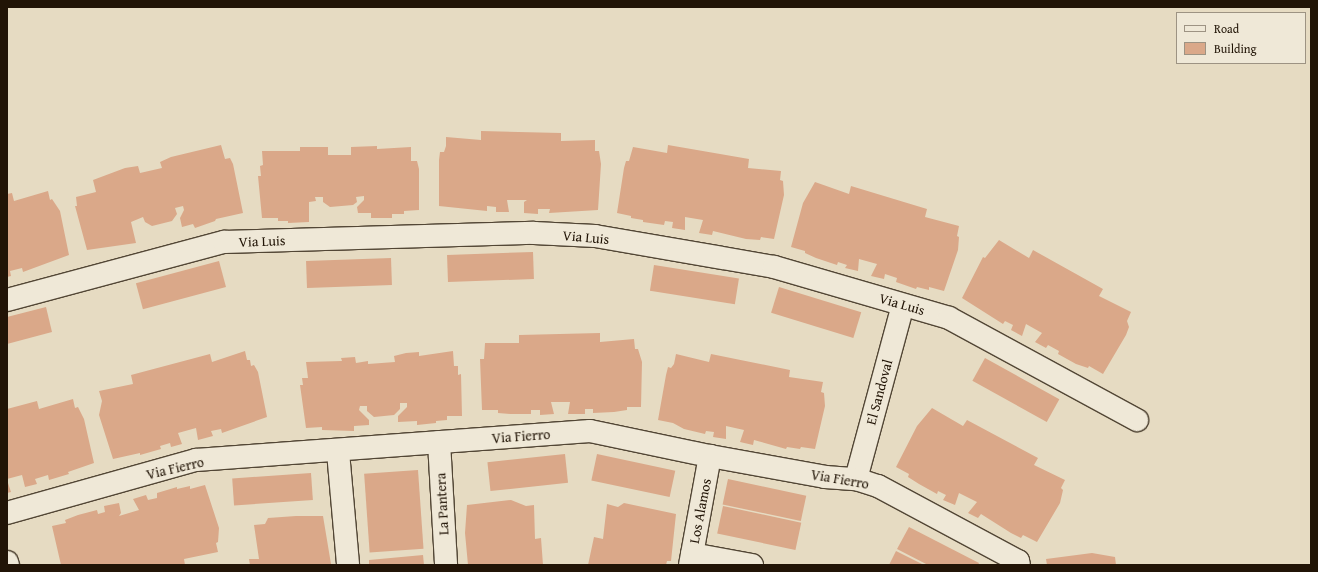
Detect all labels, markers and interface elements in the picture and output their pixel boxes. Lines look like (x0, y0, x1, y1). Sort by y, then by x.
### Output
legend (1176, 12, 1306, 64)
text: Road (1214, 20, 1239, 37)
text: Building (1214, 40, 1257, 57)
street label: Via Luis (562, 227, 610, 247)
street label: Via Luis (238, 232, 286, 250)
street label: Via Luis (877, 289, 927, 319)
street label: El Sandoval (862, 357, 896, 427)
street label: Via Fierro (491, 426, 551, 446)
street label: Via Fierro (145, 453, 205, 483)
street label: Via Fierro (810, 466, 870, 492)
street label: La Pantera (432, 472, 452, 536)
street label: Los Alamos (685, 477, 715, 545)

